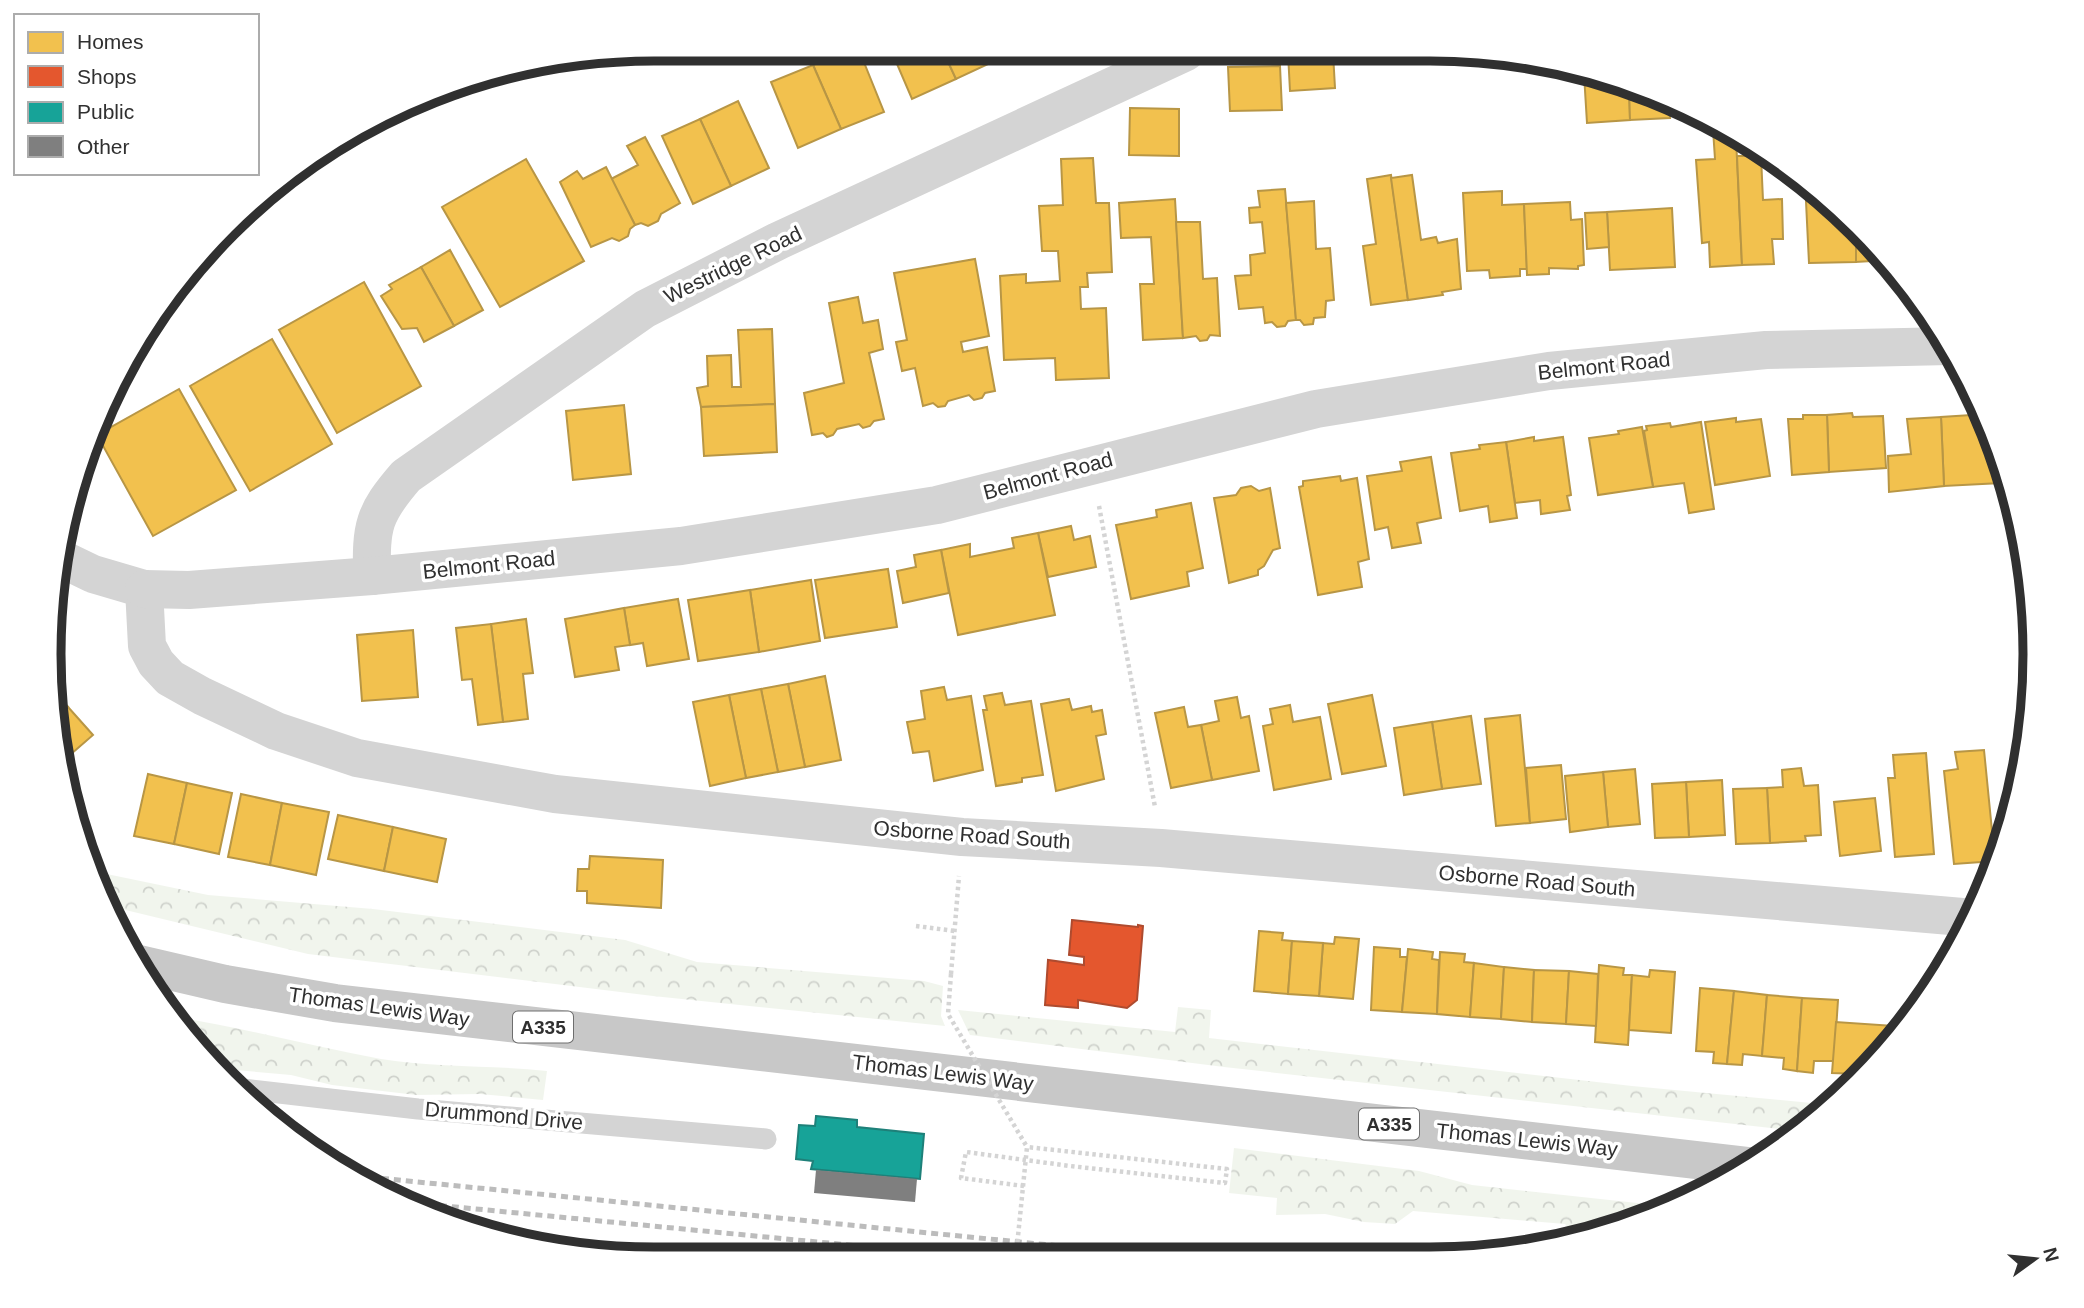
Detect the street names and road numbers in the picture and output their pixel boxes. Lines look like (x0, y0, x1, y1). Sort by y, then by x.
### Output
street label: Westridge Road (660, 221, 805, 308)
street label: Belmont Road (1537, 347, 1671, 384)
street label: Belmont Road (981, 447, 1115, 504)
street label: Belmont Road (422, 546, 556, 583)
street label: Osborne Road South (873, 816, 1071, 853)
street label: Osborne Road South (1438, 860, 1636, 901)
street label: Thomas Lewis Way (287, 982, 471, 1031)
road number: A335 (513, 1012, 573, 1042)
street label: Thomas Lewis Way (851, 1050, 1035, 1095)
street label: Drummond Drive (424, 1097, 584, 1134)
road number: A335 (1359, 1108, 1419, 1140)
street label: Thomas Lewis Way (1435, 1119, 1619, 1161)

